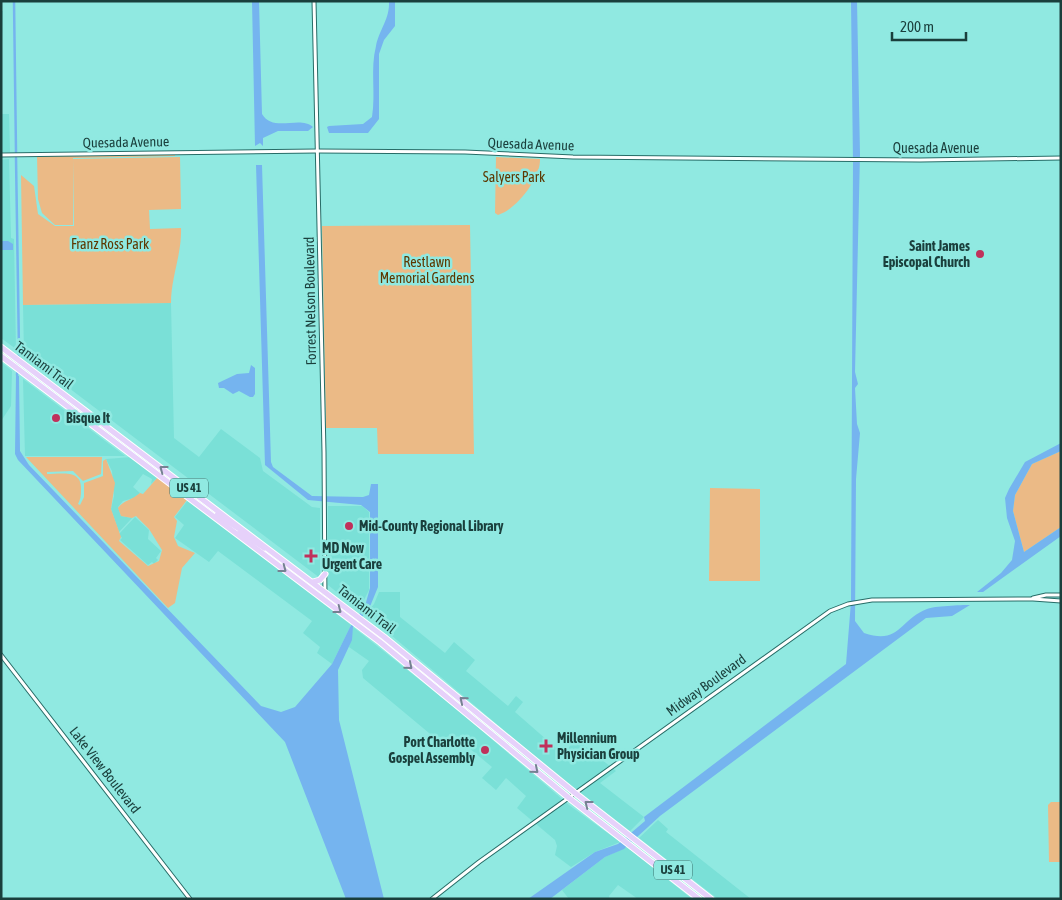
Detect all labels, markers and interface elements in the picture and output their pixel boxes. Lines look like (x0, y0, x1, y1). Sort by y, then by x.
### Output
scale bar (892, 10, 966, 42)
text: 200 m (900, 18, 934, 35)
street label: Quesada Avenue (83, 133, 169, 151)
street label: Quesada Avenue (487, 134, 575, 154)
street label: Quesada Avenue (893, 140, 979, 156)
park label: Salyers Park (483, 169, 545, 185)
park label: Franz Ross Park (71, 236, 149, 252)
street label: Forrest Nelson Boulevard (301, 237, 319, 365)
place label: Saint James Episcopal Church (883, 238, 970, 270)
marker: Saint James Episcopal Church (974, 248, 986, 260)
park label: Restlawn Memorial Gardens (380, 254, 474, 286)
street label: Tamiami Trail (12, 338, 77, 392)
place label: Bisque It (66, 410, 110, 426)
marker: Bisque It (50, 412, 62, 424)
one-way arrow (160, 466, 169, 474)
road number: US 41 (170, 478, 208, 498)
place label: Mid-County Regional Library (359, 518, 504, 534)
marker: Mid-County Regional Library (343, 520, 355, 532)
place label: MD Now Urgent Care (322, 540, 382, 572)
marker: MD Now Urgent Care (304, 549, 318, 563)
one-way arrow (278, 563, 287, 572)
street label: Tamiami Trail (335, 581, 399, 637)
one-way arrow (332, 604, 342, 613)
street label: Midway Boulevard (663, 651, 749, 719)
one-way arrow (404, 661, 413, 670)
one-way arrow (460, 698, 469, 706)
street label: Lake View Boulevard (66, 724, 144, 816)
place label: Millennium Physician Group (557, 730, 640, 762)
place label: Port Charlotte Gospel Assembly (388, 734, 475, 766)
marker: Millennium Physician Group (539, 739, 553, 753)
marker: Port Charlotte Gospel Assembly (479, 744, 491, 756)
one-way arrow (529, 764, 538, 773)
one-way arrow (585, 800, 594, 809)
road number: US 41 (654, 860, 692, 880)

